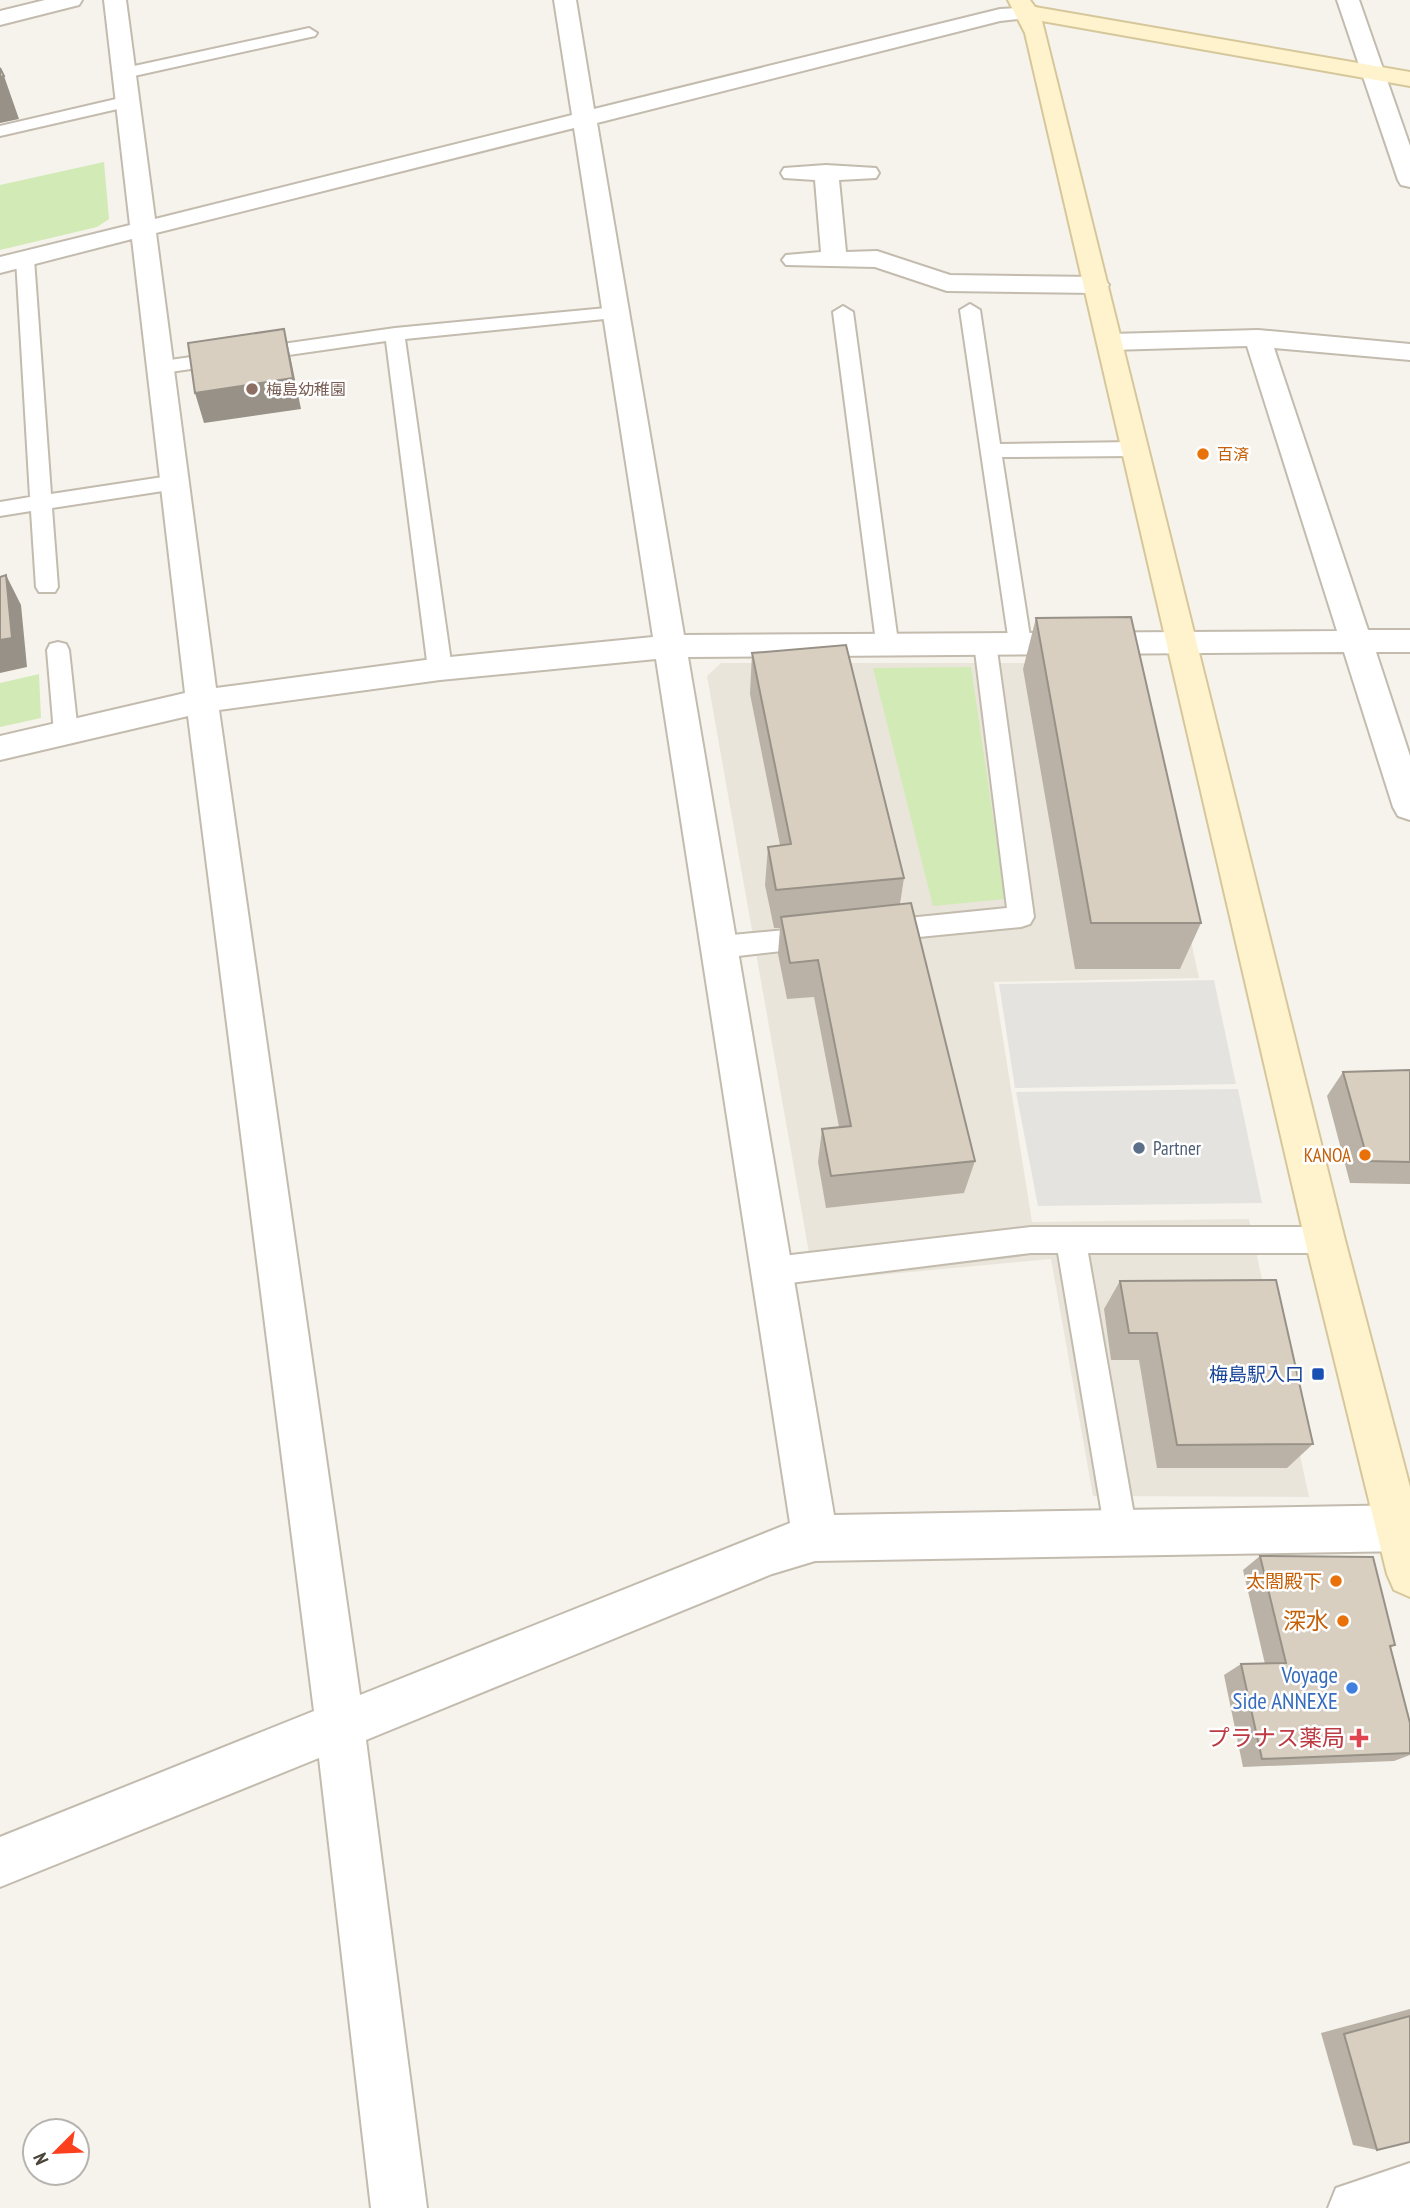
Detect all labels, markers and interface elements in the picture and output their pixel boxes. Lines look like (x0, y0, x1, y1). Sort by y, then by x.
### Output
place label: 梅島幼稚園 (266, 379, 346, 399)
marker: 梅島幼稚園 (244, 381, 260, 397)
place label: 百済 (1217, 444, 1249, 464)
marker: 百済 (1195, 446, 1211, 462)
place label: Partner (1153, 1136, 1202, 1160)
marker: Partner (1131, 1140, 1147, 1156)
place label: KANOA (1304, 1143, 1351, 1167)
marker: KANOA (1357, 1147, 1373, 1163)
place label: 梅島駅入口 (1209, 1362, 1304, 1386)
marker: 梅島駅入口 (1310, 1366, 1326, 1382)
place label: 太閤殿下 (1246, 1569, 1322, 1593)
marker: 太閤殿下 (1328, 1573, 1344, 1589)
place label: 深水 (1283, 1606, 1329, 1635)
marker: 深水 (1335, 1613, 1351, 1629)
place label: Voyage Side ANNEXE (1233, 1660, 1338, 1715)
marker: Voyage Side ANNEXE (1344, 1680, 1360, 1696)
place label: プラナス薬局 (1207, 1723, 1345, 1752)
marker: プラナス薬局 (1351, 1730, 1367, 1746)
north arrow (21, 2117, 91, 2187)
text: N (27, 2149, 54, 2168)

